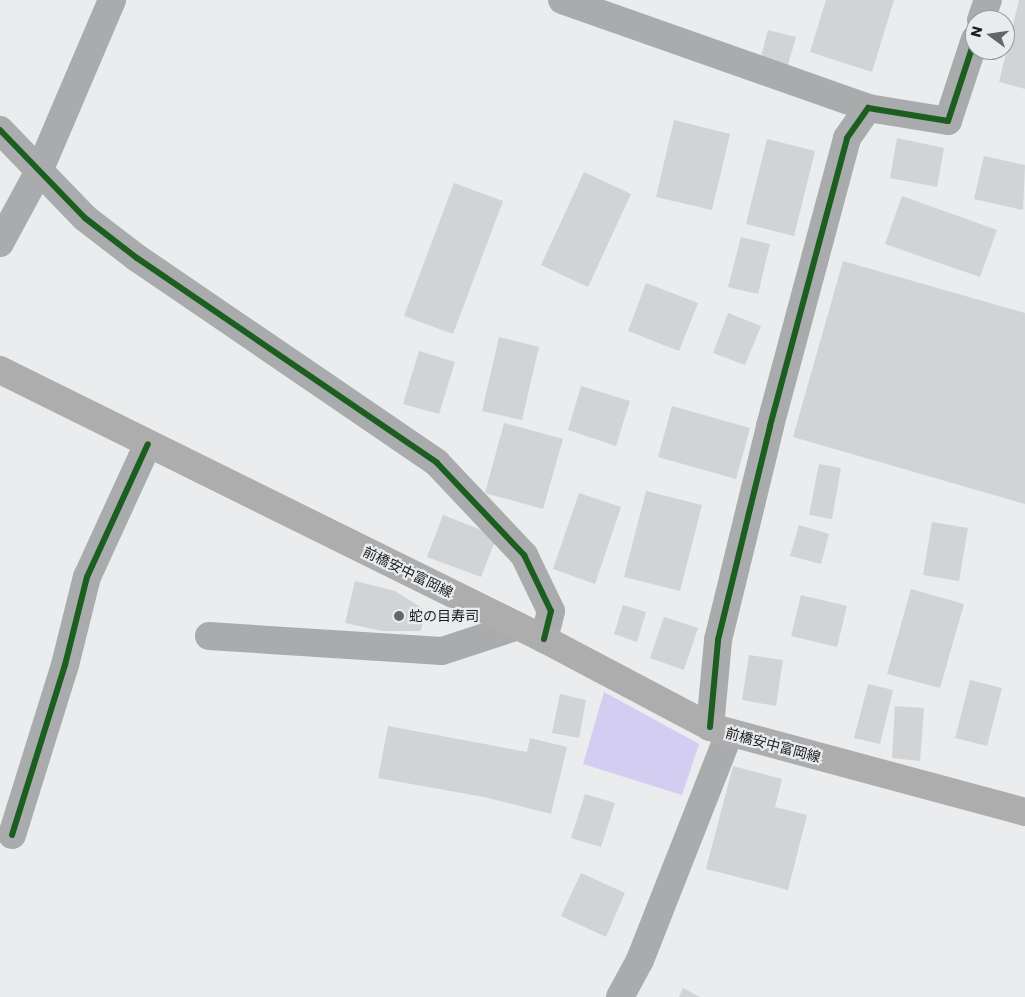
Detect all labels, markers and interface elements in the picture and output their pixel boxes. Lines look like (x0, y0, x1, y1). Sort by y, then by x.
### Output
north arrow (965, 10, 1015, 60)
text: N (965, 24, 987, 39)
street label: 前橋安中富岡線 (360, 543, 456, 601)
place label: 蛇の目寿司 (409, 608, 479, 624)
marker: 蛇の目寿司 (393, 610, 405, 622)
street label: 前橋安中富岡線 (723, 724, 823, 766)

